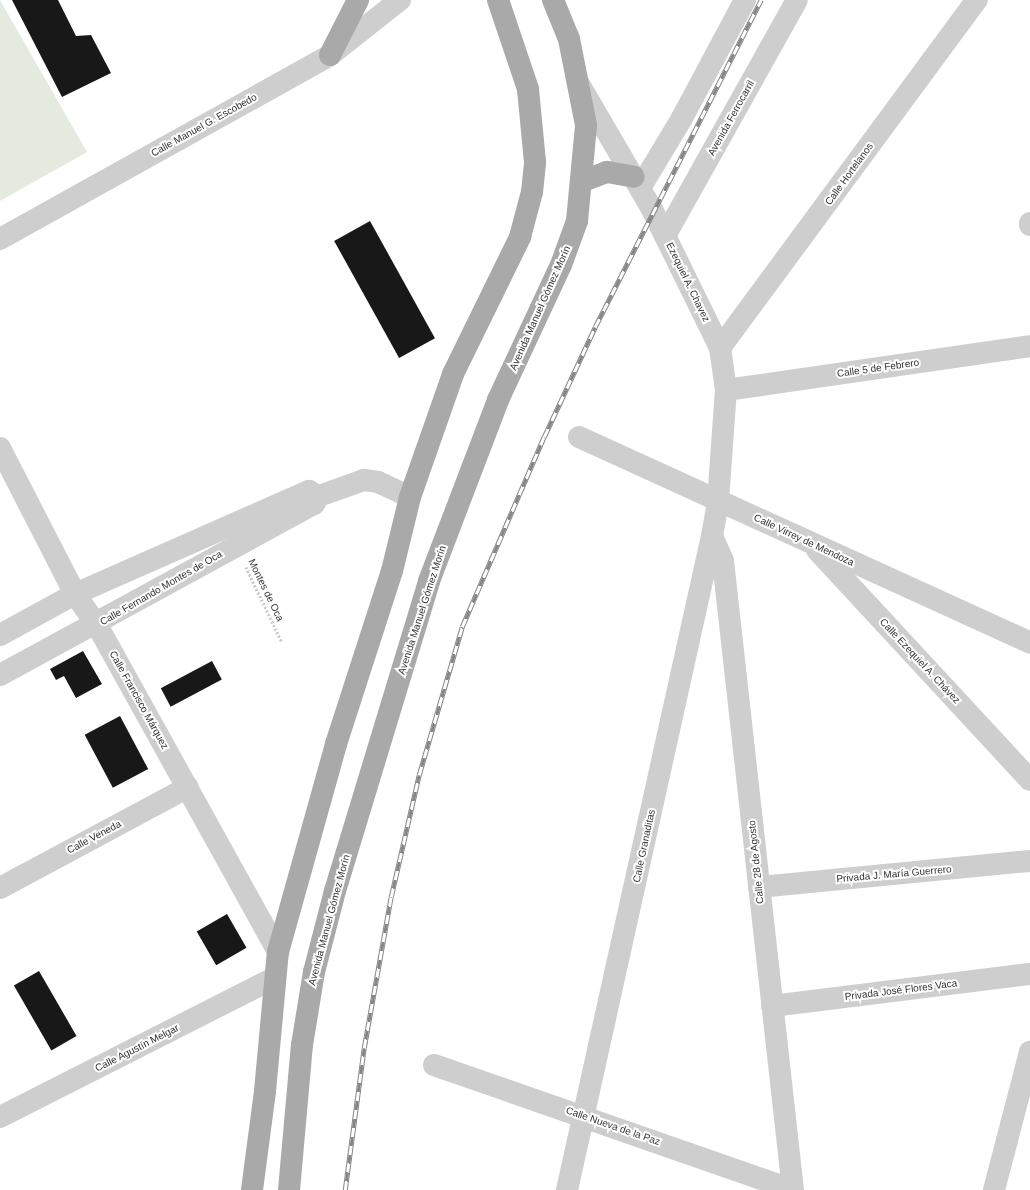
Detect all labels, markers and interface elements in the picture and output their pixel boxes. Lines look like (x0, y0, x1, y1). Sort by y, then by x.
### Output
street label: Avenida Ferrocarril (705, 78, 757, 158)
street label: Calle Manuel G. Escobedo (149, 91, 259, 159)
street label: Calle Hortelanos (822, 141, 876, 207)
street label: Ezequiel A. Chavez (663, 240, 713, 324)
street label: Avenida Manuel Gómez Morín (507, 244, 573, 372)
street label: Calle 5 de Febrero (836, 356, 920, 380)
street label: Calle Virrey de Mendoza (752, 511, 856, 569)
street label: Avenida Manuel Gómez Morín (395, 544, 449, 676)
street label: Calle Fernando Montes de Oca (98, 548, 224, 628)
street label: Montes de Oca (246, 557, 286, 623)
street label: Calle Ezequiel A. Chávez (877, 616, 963, 706)
street label: Calle Francisco Márquez (107, 649, 171, 751)
street label: Calle Granaditas (630, 808, 658, 884)
street label: Calle Veneda (65, 818, 123, 856)
street label: Calle 28 de Agosto (746, 819, 766, 905)
street label: Avenida Manuel Gómez Morín (306, 853, 352, 987)
street label: Privada J. María Guerrero (836, 863, 952, 885)
street label: Privada José Flores Vaca (844, 977, 958, 1003)
street label: Calle Agustín Melgar (93, 1022, 181, 1074)
street label: Calle Nueva de la Paz (564, 1104, 662, 1148)

